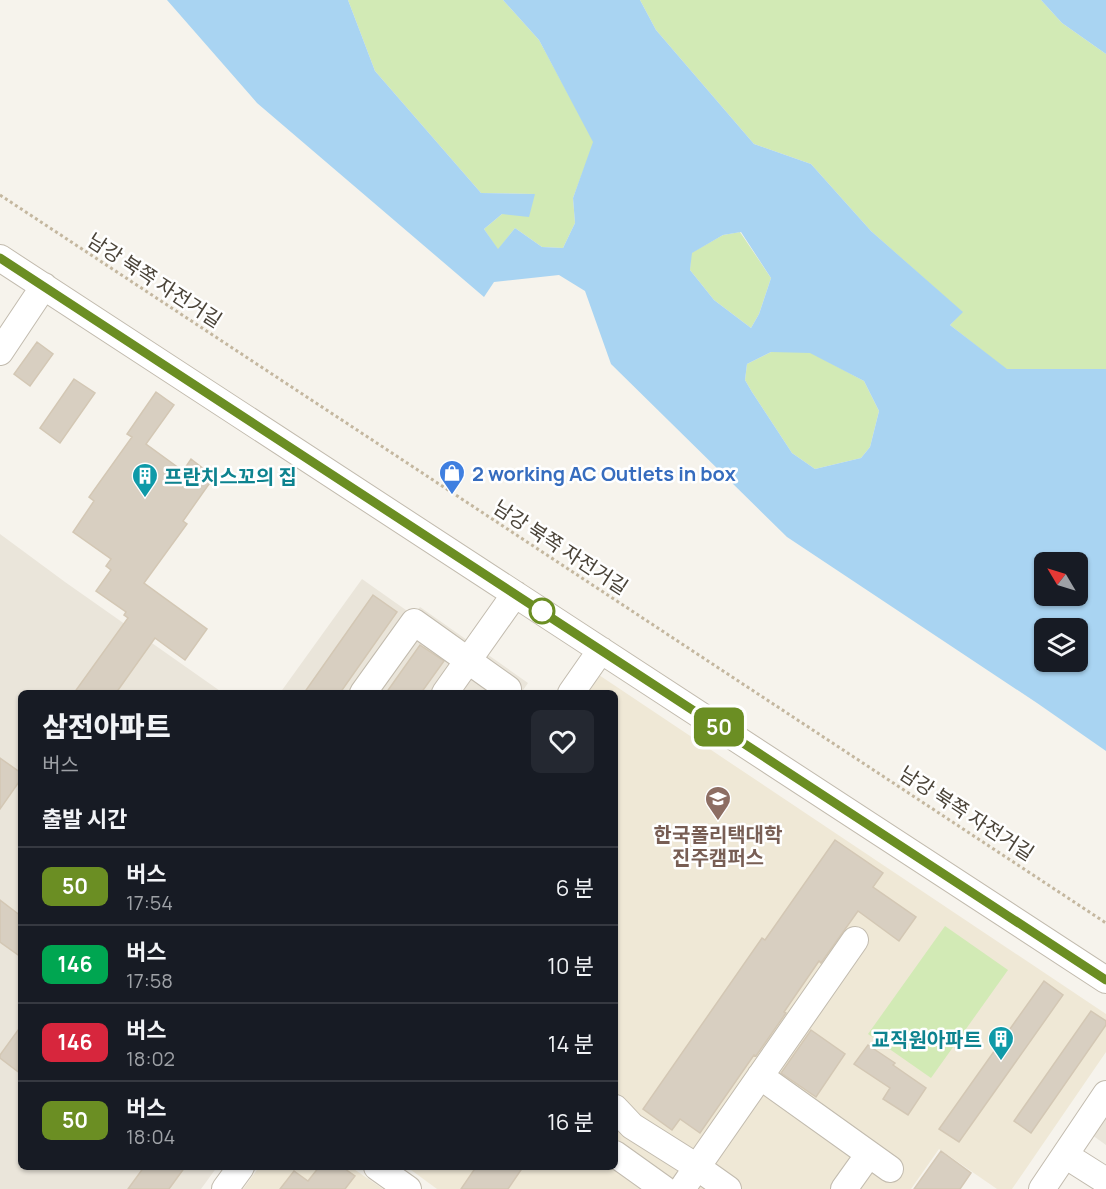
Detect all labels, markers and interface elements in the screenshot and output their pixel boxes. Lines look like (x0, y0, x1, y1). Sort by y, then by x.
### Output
street label: 남강 북쪽 자전거길 (83, 226, 227, 334)
shop icon: 2 working AC Outlets in box (437, 458, 467, 496)
place label: 2 working AC Outlets in box (472, 460, 736, 487)
building icon: 프란치스꼬의 집 (130, 461, 160, 499)
place label: 프란치스꼬의 집 (164, 463, 297, 490)
street label: 남강 북쪽 자전거길 (489, 493, 633, 601)
north arrow (1034, 552, 1088, 606)
map controls (1034, 552, 1088, 672)
unlabelled marker (529, 598, 555, 624)
button: layers (1034, 618, 1088, 672)
text: 삼전아파트 (42, 707, 171, 745)
line badge: 50 (692, 708, 746, 746)
button: heart (531, 710, 594, 773)
text: 50 (706, 713, 732, 741)
text: 버스 (42, 751, 79, 778)
street label: 남강 북쪽 자전거길 (895, 759, 1039, 867)
school or university icon: 한국폴리택대학 진주캠퍼스 (703, 784, 733, 822)
text: 출발 시간 (42, 804, 127, 834)
place label: 한국폴리택대학 진주캠퍼스 (654, 821, 783, 871)
text: 버스 (126, 859, 166, 889)
text: 50 (62, 872, 88, 900)
text: 6 분 (556, 873, 594, 903)
text: 17:54 (126, 889, 173, 916)
text: 버스 (126, 937, 166, 967)
text: 146 (57, 950, 93, 978)
text: 10 분 (547, 951, 594, 981)
text: 17:58 (126, 967, 173, 994)
text: 버스 (126, 1015, 166, 1045)
building icon: 교직원아파트 (986, 1024, 1016, 1062)
place label: 교직원아파트 (872, 1026, 982, 1053)
text: 146 (57, 1028, 93, 1056)
text: 14 분 (548, 1029, 594, 1059)
text: 18:02 (126, 1045, 175, 1072)
text: 버스 (126, 1093, 166, 1123)
text: 50 (62, 1106, 88, 1134)
text: 16 분 (547, 1107, 594, 1137)
text: 18:04 (126, 1123, 175, 1150)

